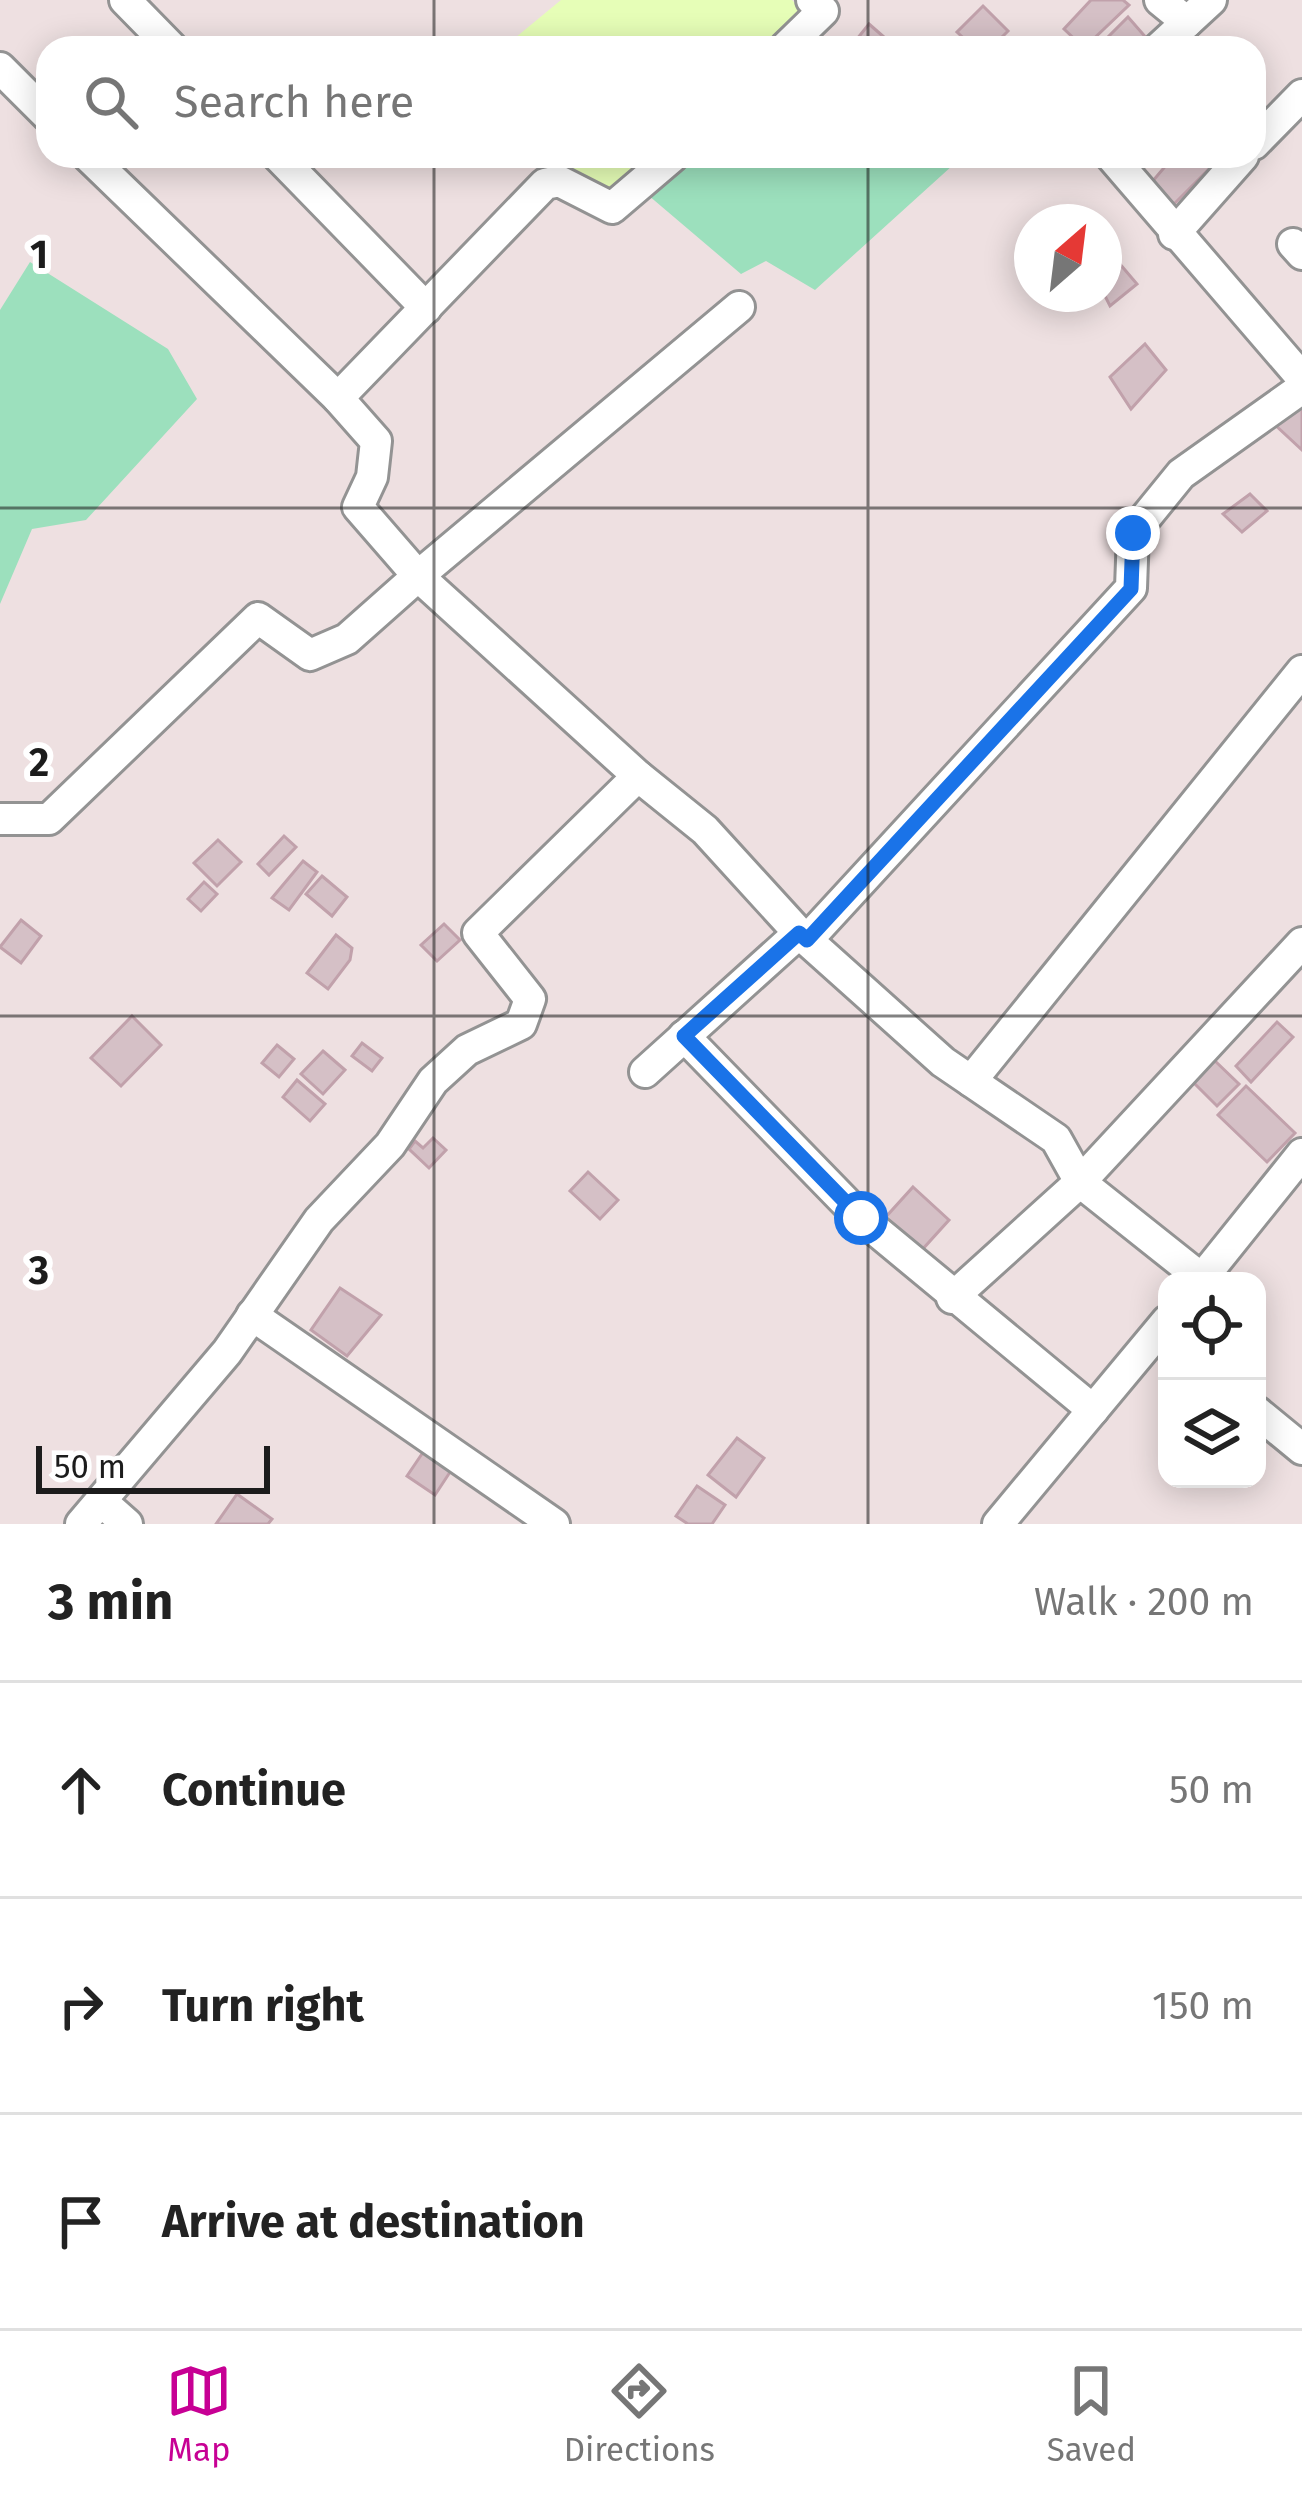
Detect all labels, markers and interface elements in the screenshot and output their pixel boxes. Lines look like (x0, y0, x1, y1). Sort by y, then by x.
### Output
search box (36, 36, 1266, 168)
icon: search (78, 69, 144, 135)
text: Search here (174, 75, 414, 129)
north arrow (1014, 204, 1122, 312)
text: 1 (30, 232, 48, 278)
route end (1106, 506, 1160, 560)
text: 2 (29, 740, 49, 786)
route start (834, 1191, 888, 1245)
text: 3 (28, 1248, 49, 1294)
map controls (1158, 1272, 1266, 1488)
button: locate (1158, 1272, 1266, 1380)
button: layers (1158, 1380, 1266, 1488)
scale bar (36, 1440, 270, 1493)
text: 50 m (54, 1447, 126, 1487)
text: 3 min (48, 1571, 174, 1633)
text: Walk · 200 m (1034, 1579, 1254, 1625)
icon: ahead (48, 1757, 114, 1823)
text: Continue (162, 1763, 346, 1817)
text: 50 m (1169, 1767, 1254, 1813)
icon: right (48, 1973, 114, 2039)
text: Turn right (162, 1979, 364, 2033)
text: 150 m (1152, 1983, 1254, 2029)
icon: arrive (48, 2189, 114, 2255)
text: Arrive at destination (162, 2195, 585, 2249)
tab: Map (166, 2358, 232, 2470)
tab: Directions (564, 2358, 715, 2470)
tab: Saved (1047, 2358, 1136, 2470)

